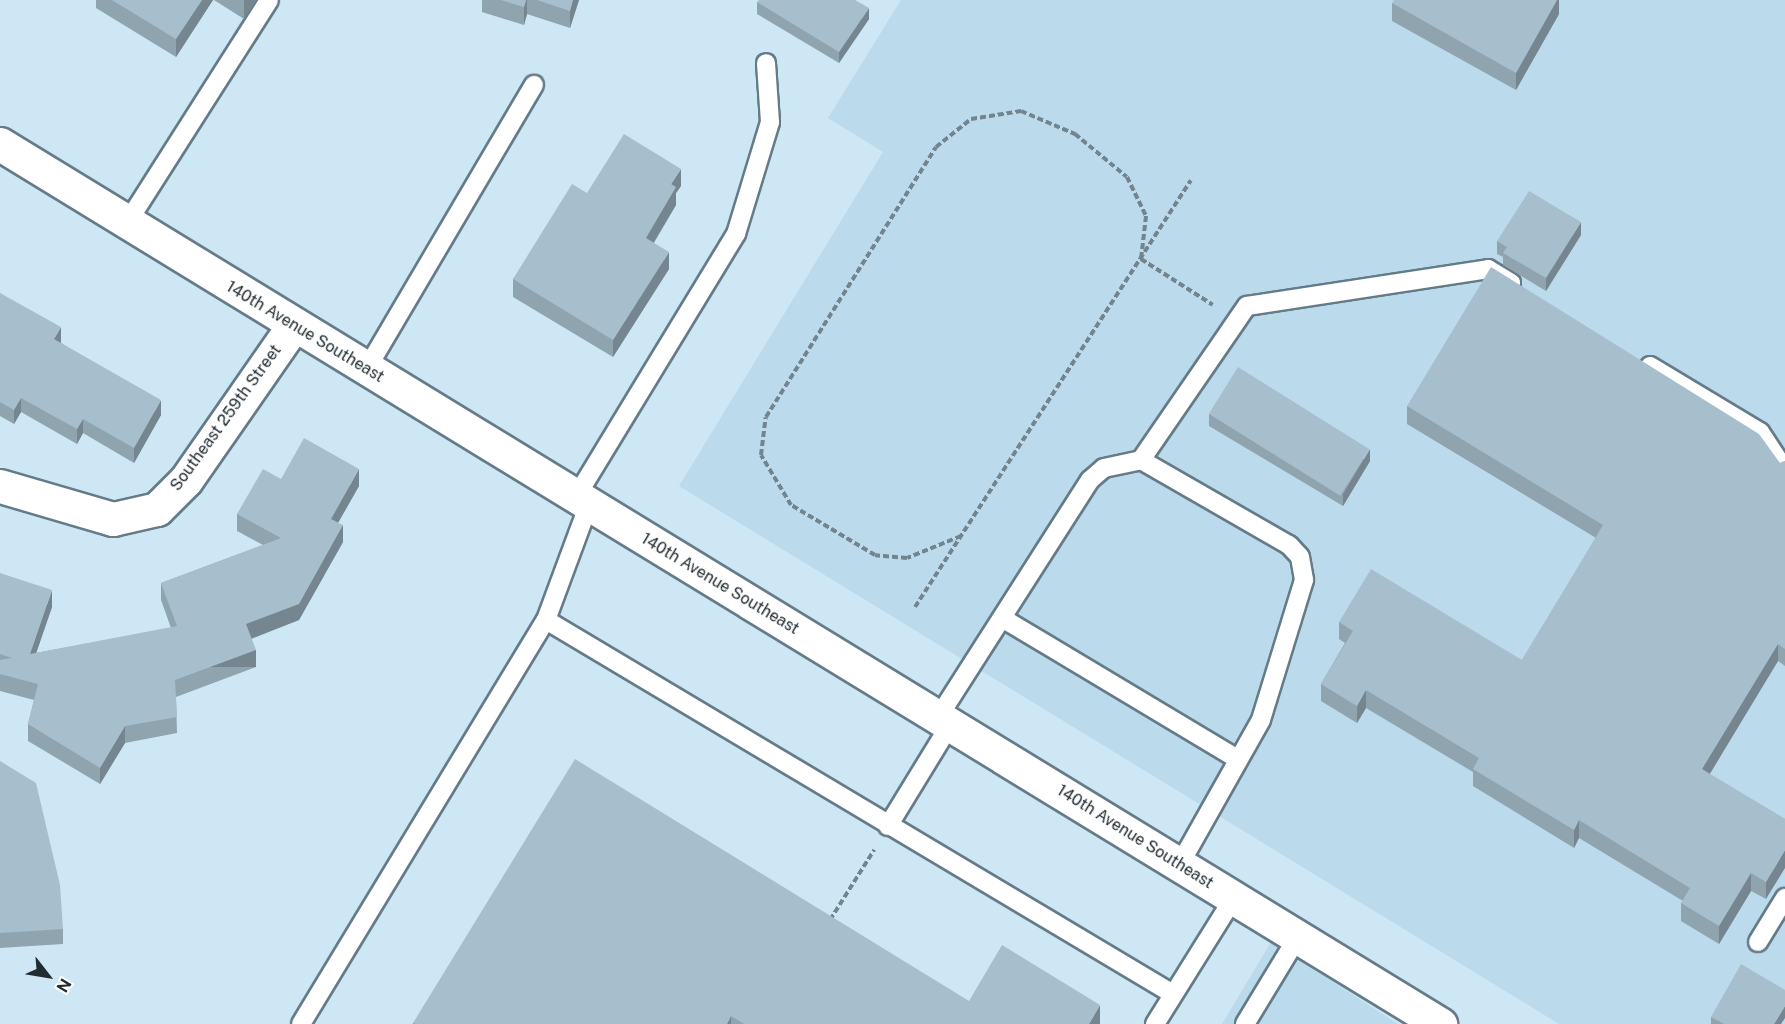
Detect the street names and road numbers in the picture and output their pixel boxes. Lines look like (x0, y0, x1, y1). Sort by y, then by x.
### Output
street label: 140th Avenue Southeast (223, 277, 387, 387)
street label: Southeast 259th Street (166, 341, 286, 495)
street label: 140th Avenue Southeast (638, 529, 802, 639)
street label: 140th Avenue Southeast (1053, 781, 1217, 893)

